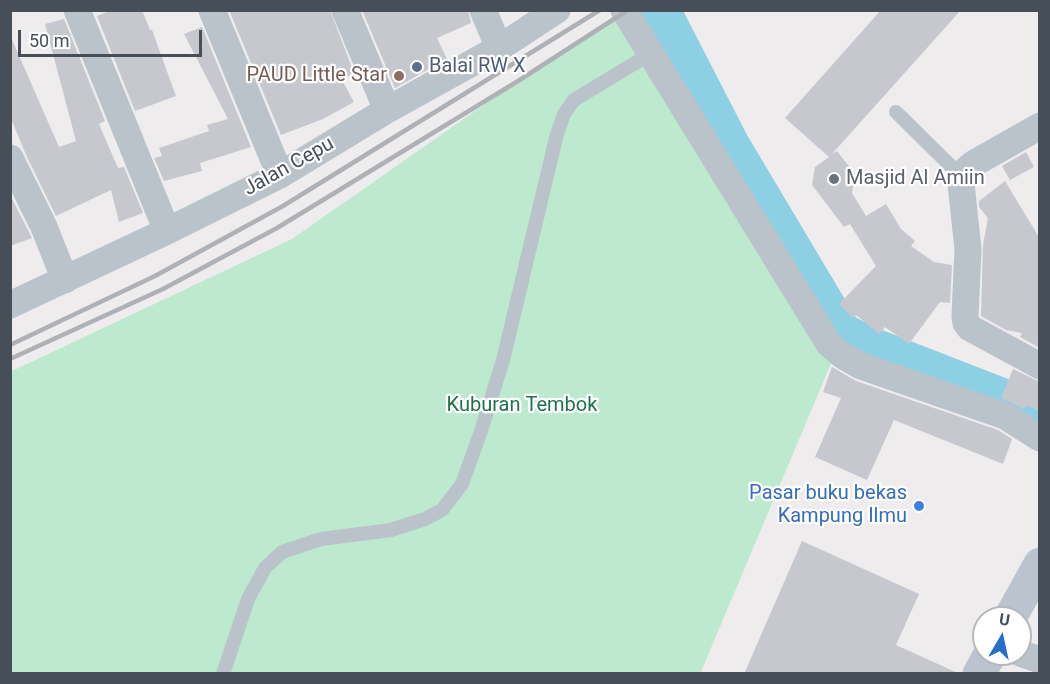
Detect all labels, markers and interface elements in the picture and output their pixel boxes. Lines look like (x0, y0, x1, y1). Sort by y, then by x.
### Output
scale bar (21, 18, 206, 56)
text: 50 m (29, 30, 69, 51)
place label: Balai RW X (429, 55, 525, 79)
marker: Balai RW X (410, 60, 424, 74)
place label: PAUD Little Star (247, 64, 387, 88)
marker: PAUD Little Star (392, 69, 406, 83)
street label: Jalan Cepu (240, 132, 338, 202)
place label: Masjid Al Amiin (846, 167, 985, 191)
marker: Masjid Al Amiin (827, 172, 841, 186)
park label: Kuburan Tembok (447, 394, 597, 418)
place label: Pasar buku bekas Kampung Ilmu (749, 482, 907, 529)
marker: Pasar buku bekas Kampung Ilmu (912, 499, 926, 513)
north arrow (972, 606, 1032, 666)
text: U (998, 609, 1011, 630)

